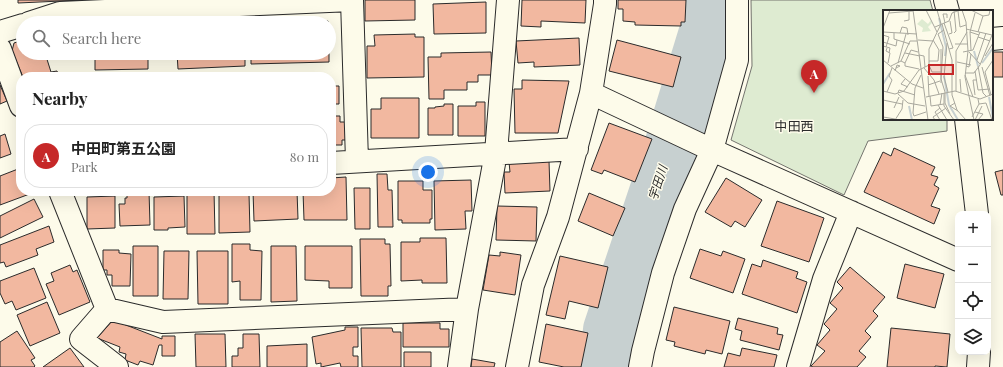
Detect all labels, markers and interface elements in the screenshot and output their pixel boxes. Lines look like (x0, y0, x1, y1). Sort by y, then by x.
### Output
inset map (883, 10, 993, 120)
search box (16, 16, 336, 60)
icon: search (30, 27, 52, 49)
text: Search here (62, 28, 141, 48)
pin: A (801, 60, 827, 93)
text: Nearby (32, 87, 87, 109)
district label: 中田西 (774, 117, 814, 134)
text: 中田町第五公園 (71, 138, 176, 158)
text: A (42, 148, 50, 165)
text: 80 m (290, 148, 319, 165)
text: Park (71, 158, 98, 175)
water label: 宇田川 (644, 161, 671, 202)
your location (418, 162, 438, 182)
map controls (955, 211, 991, 355)
button: + (955, 211, 991, 247)
button: − (955, 247, 991, 283)
button: locate (955, 283, 991, 319)
button: layers (955, 319, 991, 355)

